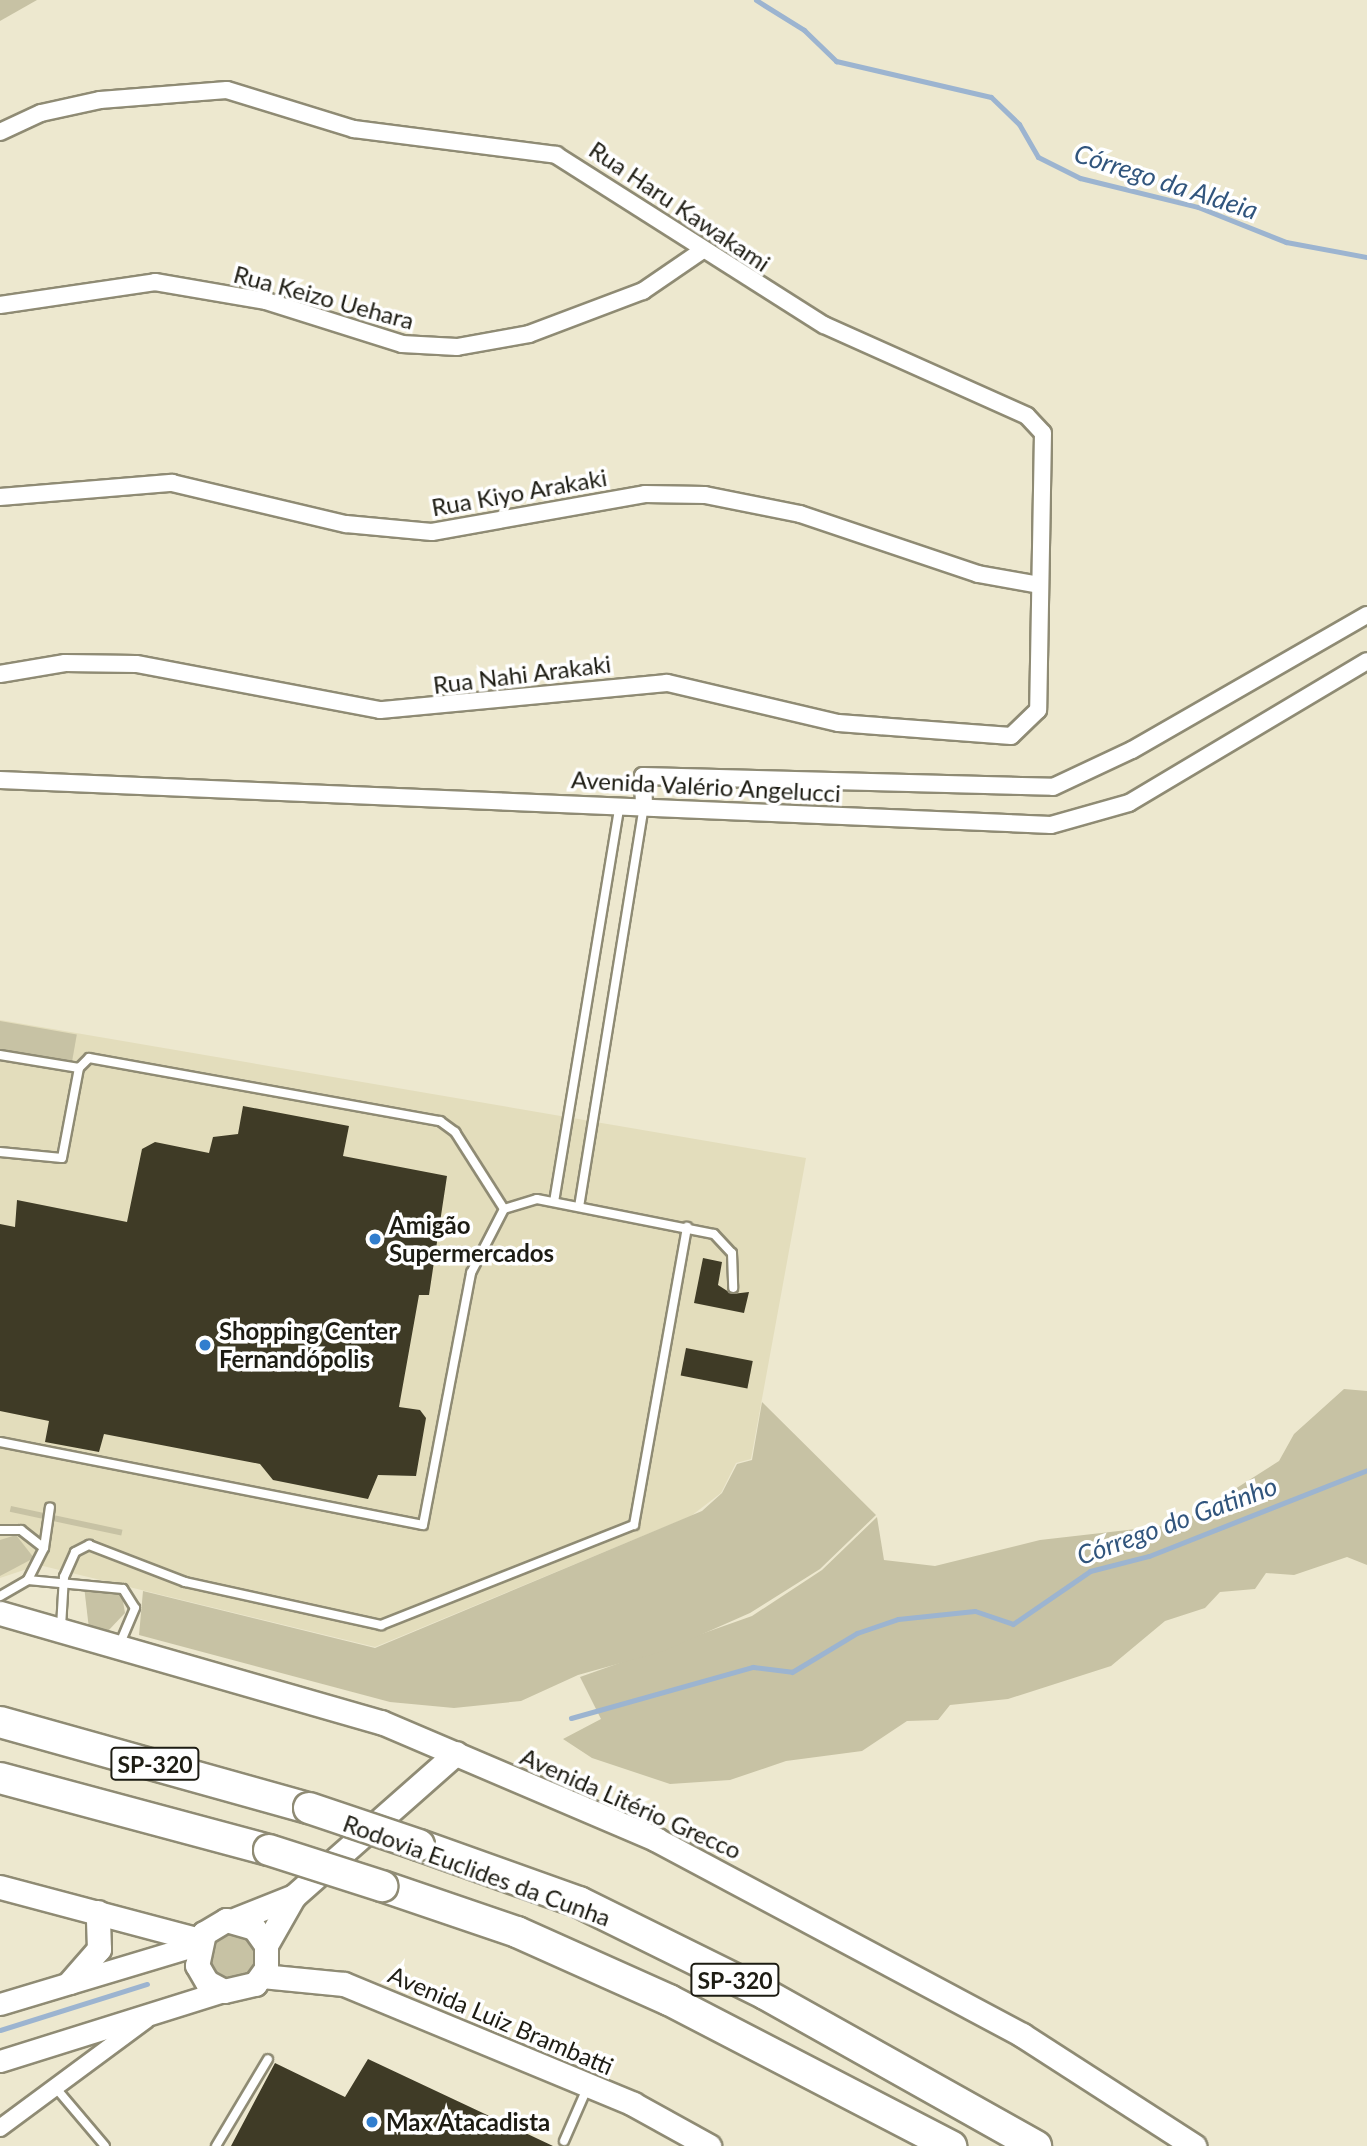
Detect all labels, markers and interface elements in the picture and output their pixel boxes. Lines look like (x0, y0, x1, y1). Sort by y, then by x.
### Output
street label: Rua Haru Kawakami (584, 135, 776, 277)
water label: Córrego da Aldeia (1070, 138, 1262, 226)
street label: Rua Keizo Uehara (231, 259, 417, 335)
street label: Rua Kiyo Arakaki (429, 462, 609, 522)
street label: Rua Nahi Arakaki (431, 649, 613, 699)
street label: Avenida Valério Angelucci (570, 765, 842, 807)
place label: Amigão Supermercados (389, 1211, 554, 1267)
marker: Amigão Supermercados (367, 1231, 383, 1247)
place label: Shopping Center Fernandópolis (219, 1317, 397, 1373)
marker: Shopping Center Fernandópolis (197, 1337, 213, 1353)
water label: Córrego do Gatinho (1073, 1470, 1281, 1572)
street label: Avenida Litério Grecco (516, 1741, 746, 1865)
road number: SP-320 (110, 1744, 200, 1784)
street label: Rodovia Euclides da Cunha (339, 1808, 615, 1932)
street label: Avenida Luiz Brambatti (384, 1960, 618, 2080)
road number: SP-320 (690, 1960, 780, 1999)
place label: Max Atacadista (386, 2108, 551, 2136)
marker: Max Atacadista (364, 2114, 380, 2130)

